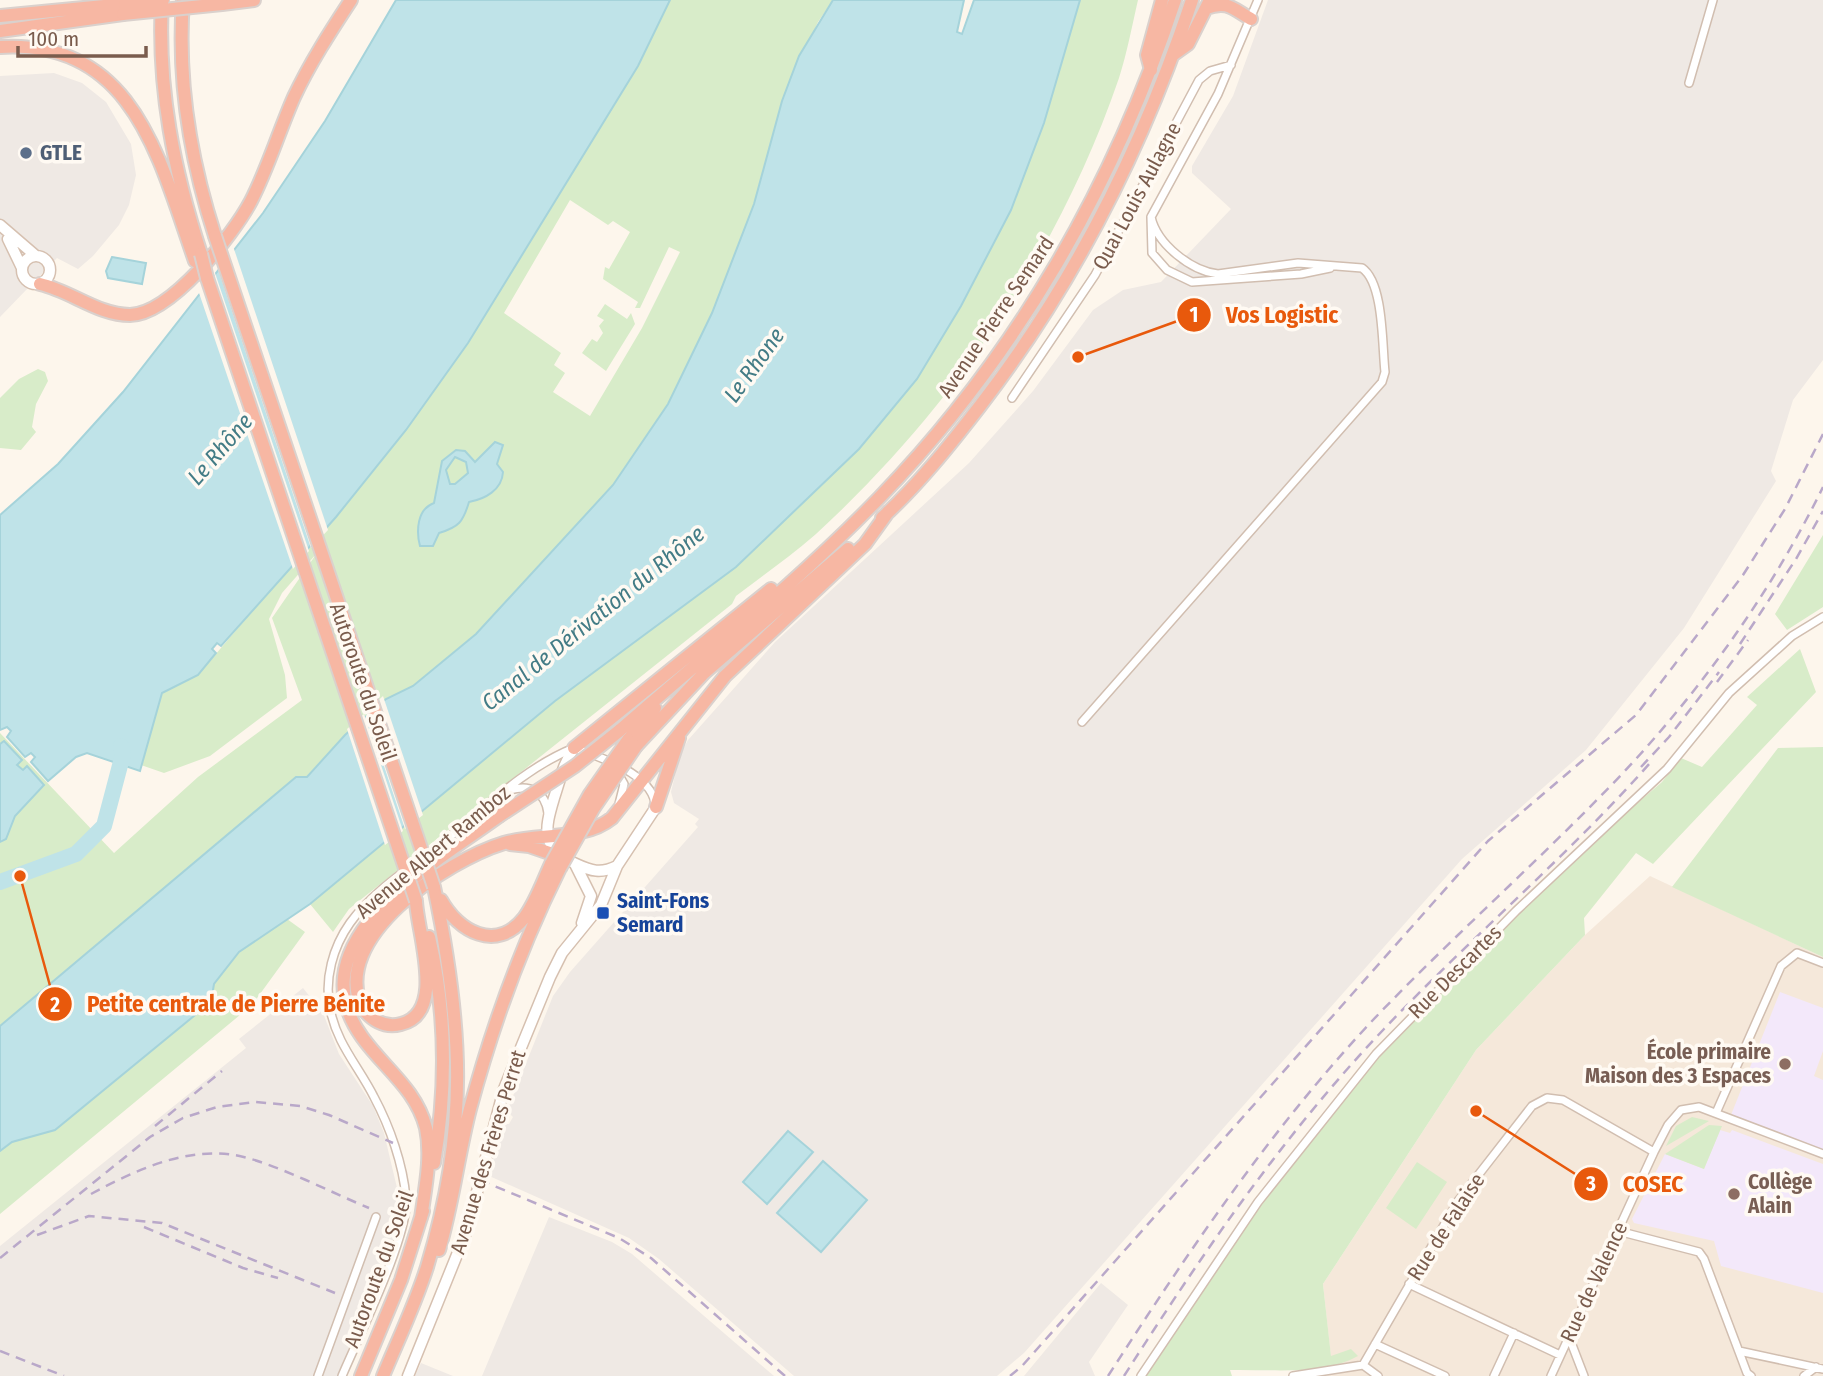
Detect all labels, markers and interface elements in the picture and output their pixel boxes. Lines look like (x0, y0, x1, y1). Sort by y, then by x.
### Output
scale bar (18, 14, 145, 58)
text: 100 m (28, 26, 79, 52)
street label: Quai Louis Aulagne (1087, 118, 1187, 274)
place label: GTLE (40, 140, 82, 166)
marker: GTLE (18, 145, 34, 161)
street label: Avenue Pierre Semard (932, 231, 1060, 403)
callout: Vos Logistic (1176, 293, 1352, 337)
text: Vos Logistic (1225, 301, 1338, 329)
text: 1 (1190, 302, 1198, 328)
water label: Le Rhone (718, 322, 790, 408)
water label: Le Rhône (181, 408, 259, 490)
water label: Canal de Dérivation du Rhône (476, 519, 710, 717)
street label: Autoroute du Soleil (324, 600, 402, 765)
street label: Avenue Albert Ramboz (351, 780, 515, 924)
place label: Saint-Fons Semard (617, 888, 709, 938)
marker: Saint-Fons Semard (595, 905, 611, 921)
street label: Rue Descartes (1403, 920, 1507, 1024)
callout: Petite centrale de Pierre Bénite (38, 982, 399, 1026)
text: Petite centrale de Pierre Bénite (87, 990, 385, 1018)
text: 2 (49, 992, 60, 1018)
place label: École primaire Maison des 3 Espaces (1585, 1038, 1771, 1089)
street label: Avenue des Frères Perret (445, 1047, 531, 1257)
marker: École primaire Maison des 3 Espaces (1777, 1056, 1793, 1072)
callout: COSEC (1573, 1162, 1697, 1206)
street label: Rue de Falaise (1402, 1168, 1490, 1286)
place label: Collège Alain (1747, 1169, 1813, 1219)
text: COSEC (1623, 1170, 1683, 1198)
text: 3 (1585, 1171, 1596, 1197)
street label: Autoroute du Soleil (338, 1186, 420, 1351)
marker: Collège Alain (1726, 1186, 1742, 1202)
street label: Rue de Valence (1555, 1218, 1633, 1346)

